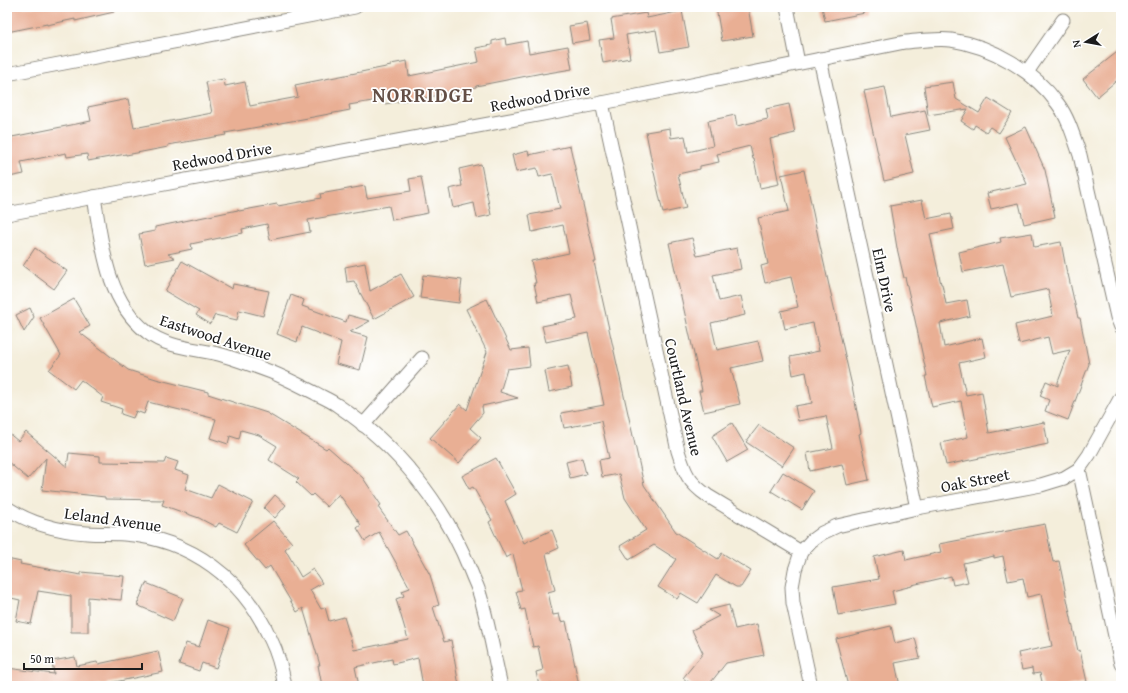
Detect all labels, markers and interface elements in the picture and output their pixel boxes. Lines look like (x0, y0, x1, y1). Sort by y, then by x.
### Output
north arrow (1066, 22, 1106, 62)
text: N (1068, 38, 1085, 49)
street label: Redwood Drive (488, 76, 592, 118)
district label: NORRIDGE (372, 80, 474, 109)
street label: Redwood Drive (170, 135, 274, 177)
street label: Elm Drive (866, 246, 904, 314)
street label: Eastwood Avenue (157, 308, 275, 366)
street label: Courtland Avenue (659, 336, 709, 458)
street label: Oak Street (939, 462, 1012, 498)
street label: Leland Avenue (63, 500, 163, 538)
scale bar (24, 645, 142, 671)
text: 50 m (30, 650, 54, 667)

